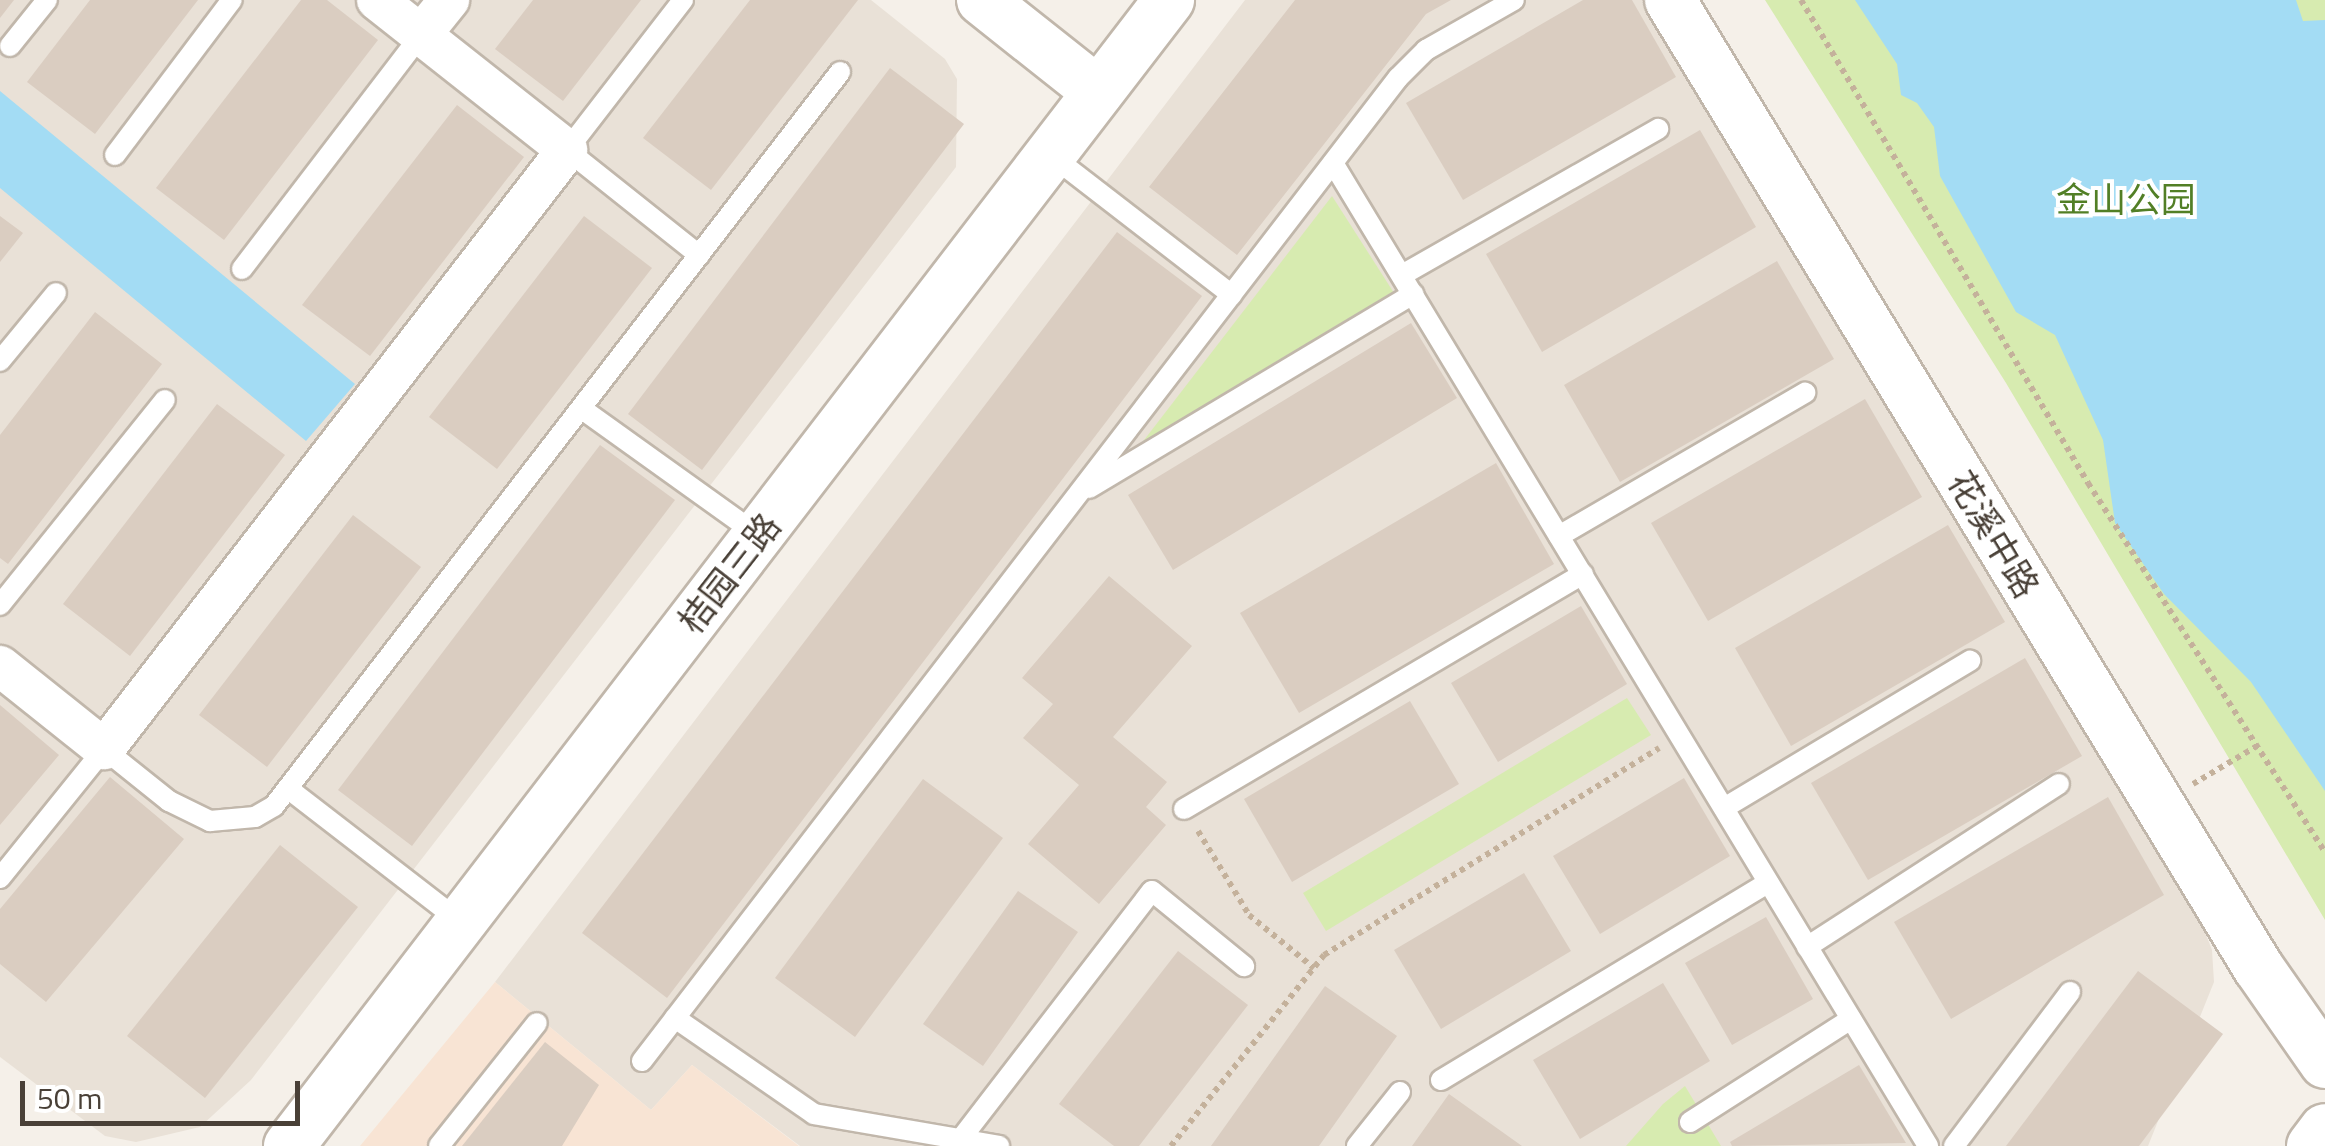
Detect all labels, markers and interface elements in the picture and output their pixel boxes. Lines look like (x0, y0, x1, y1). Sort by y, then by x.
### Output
park label: 金山公园 (2056, 178, 2196, 220)
street label: 花溪中路 (1940, 463, 2048, 605)
street label: 桔园三路 (669, 505, 789, 641)
scale bar (25, 1061, 305, 1123)
text: 50 m (37, 1075, 102, 1121)

